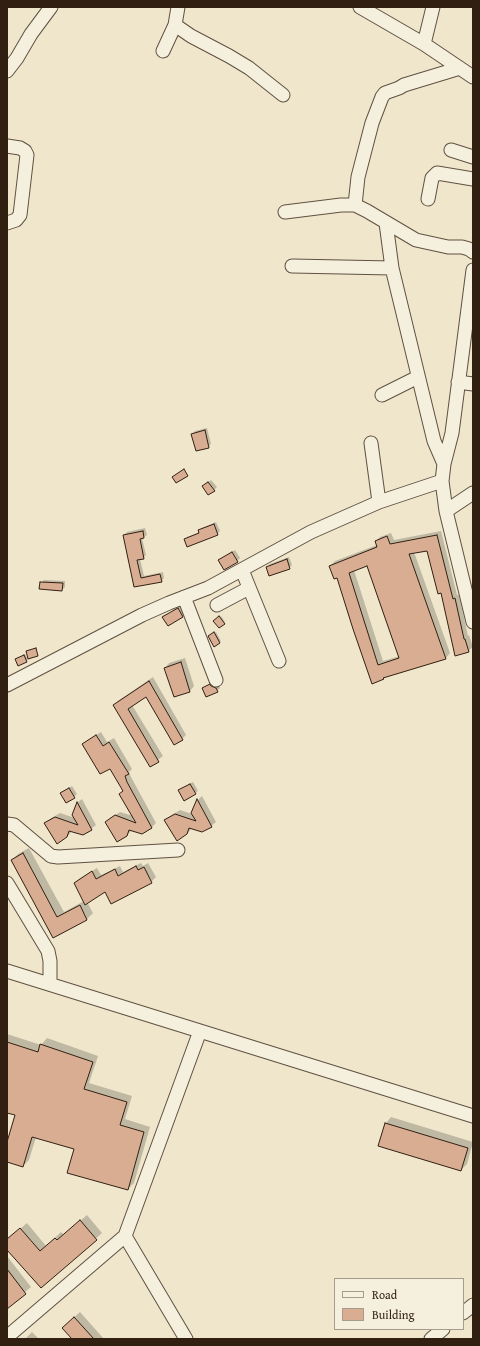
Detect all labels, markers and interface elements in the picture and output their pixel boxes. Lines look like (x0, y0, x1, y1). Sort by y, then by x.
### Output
legend (334, 1278, 464, 1330)
text: Road (372, 1286, 397, 1303)
text: Building (372, 1306, 415, 1323)

